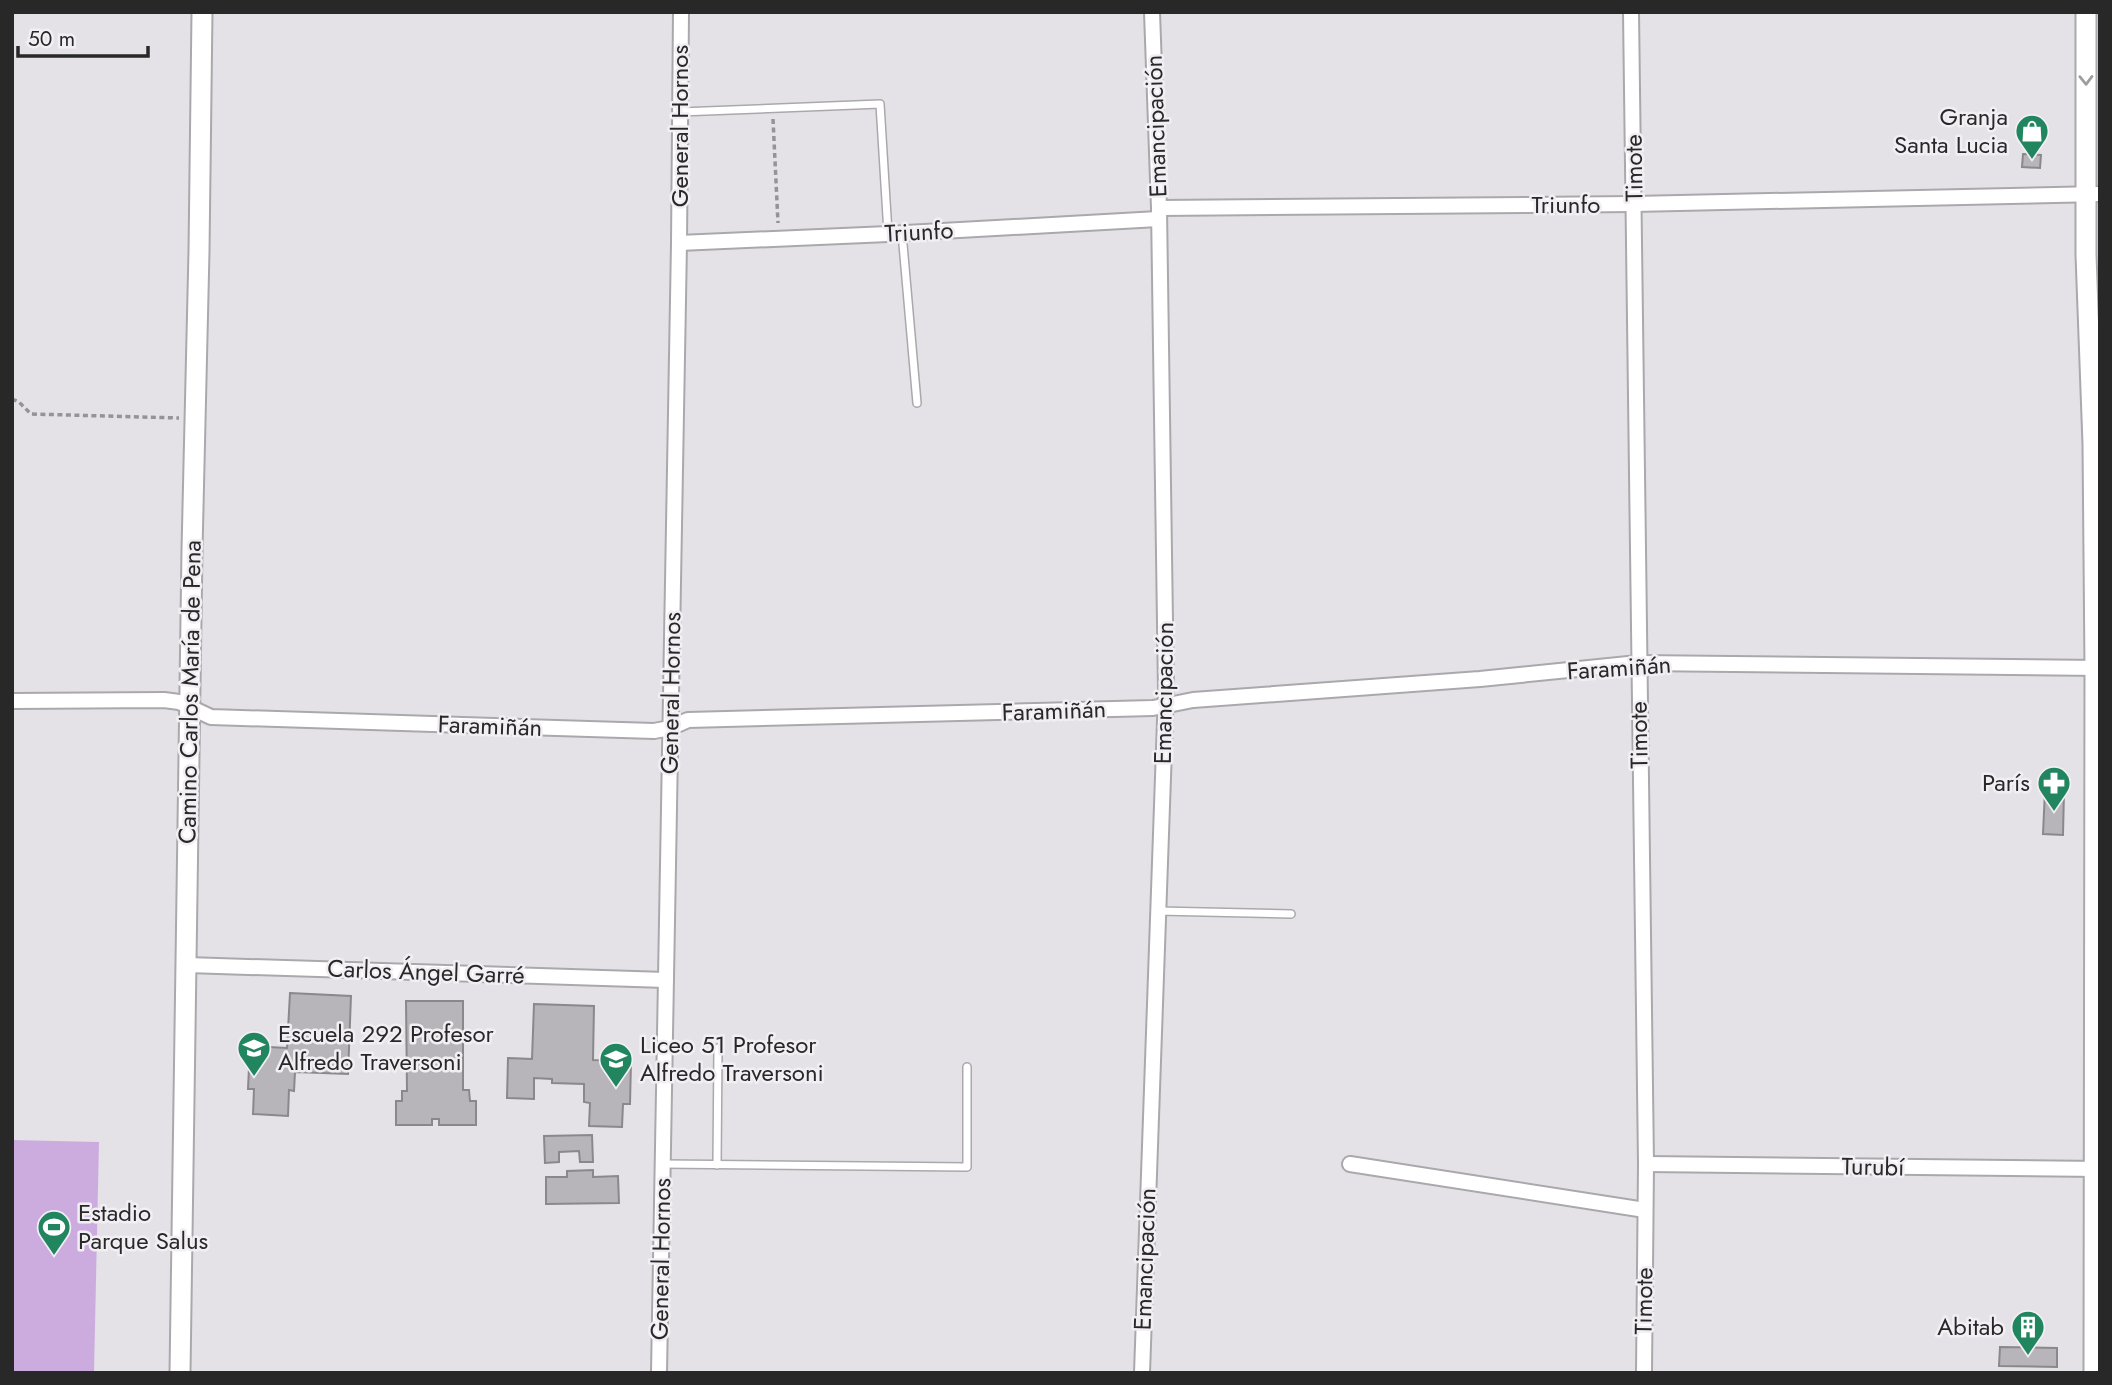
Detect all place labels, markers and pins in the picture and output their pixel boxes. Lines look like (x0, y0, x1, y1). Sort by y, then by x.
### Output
place label: Granja Santa Lucia (1894, 99, 2008, 162)
shop icon: Granja Santa Lucia (2013, 112, 2051, 161)
pharmacy icon: París (2035, 764, 2073, 813)
place label: París (1982, 765, 2030, 800)
place label: Escuela 292 Profesor Alfredo Traversoni (278, 1016, 495, 1079)
place label: Liceo 51 Profesor Alfredo Traversoni (640, 1027, 824, 1090)
school or university icon: Escuela 292 Profesor Alfredo Traversoni (235, 1029, 273, 1078)
school or university icon: Liceo 51 Profesor Alfredo Traversoni (597, 1040, 635, 1089)
place label: Estadio Parque Salus (78, 1195, 208, 1258)
sports icon: Estadio Parque Salus (35, 1208, 73, 1257)
building icon: Abitab (2009, 1308, 2047, 1357)
place label: Abitab (1937, 1309, 2004, 1344)

